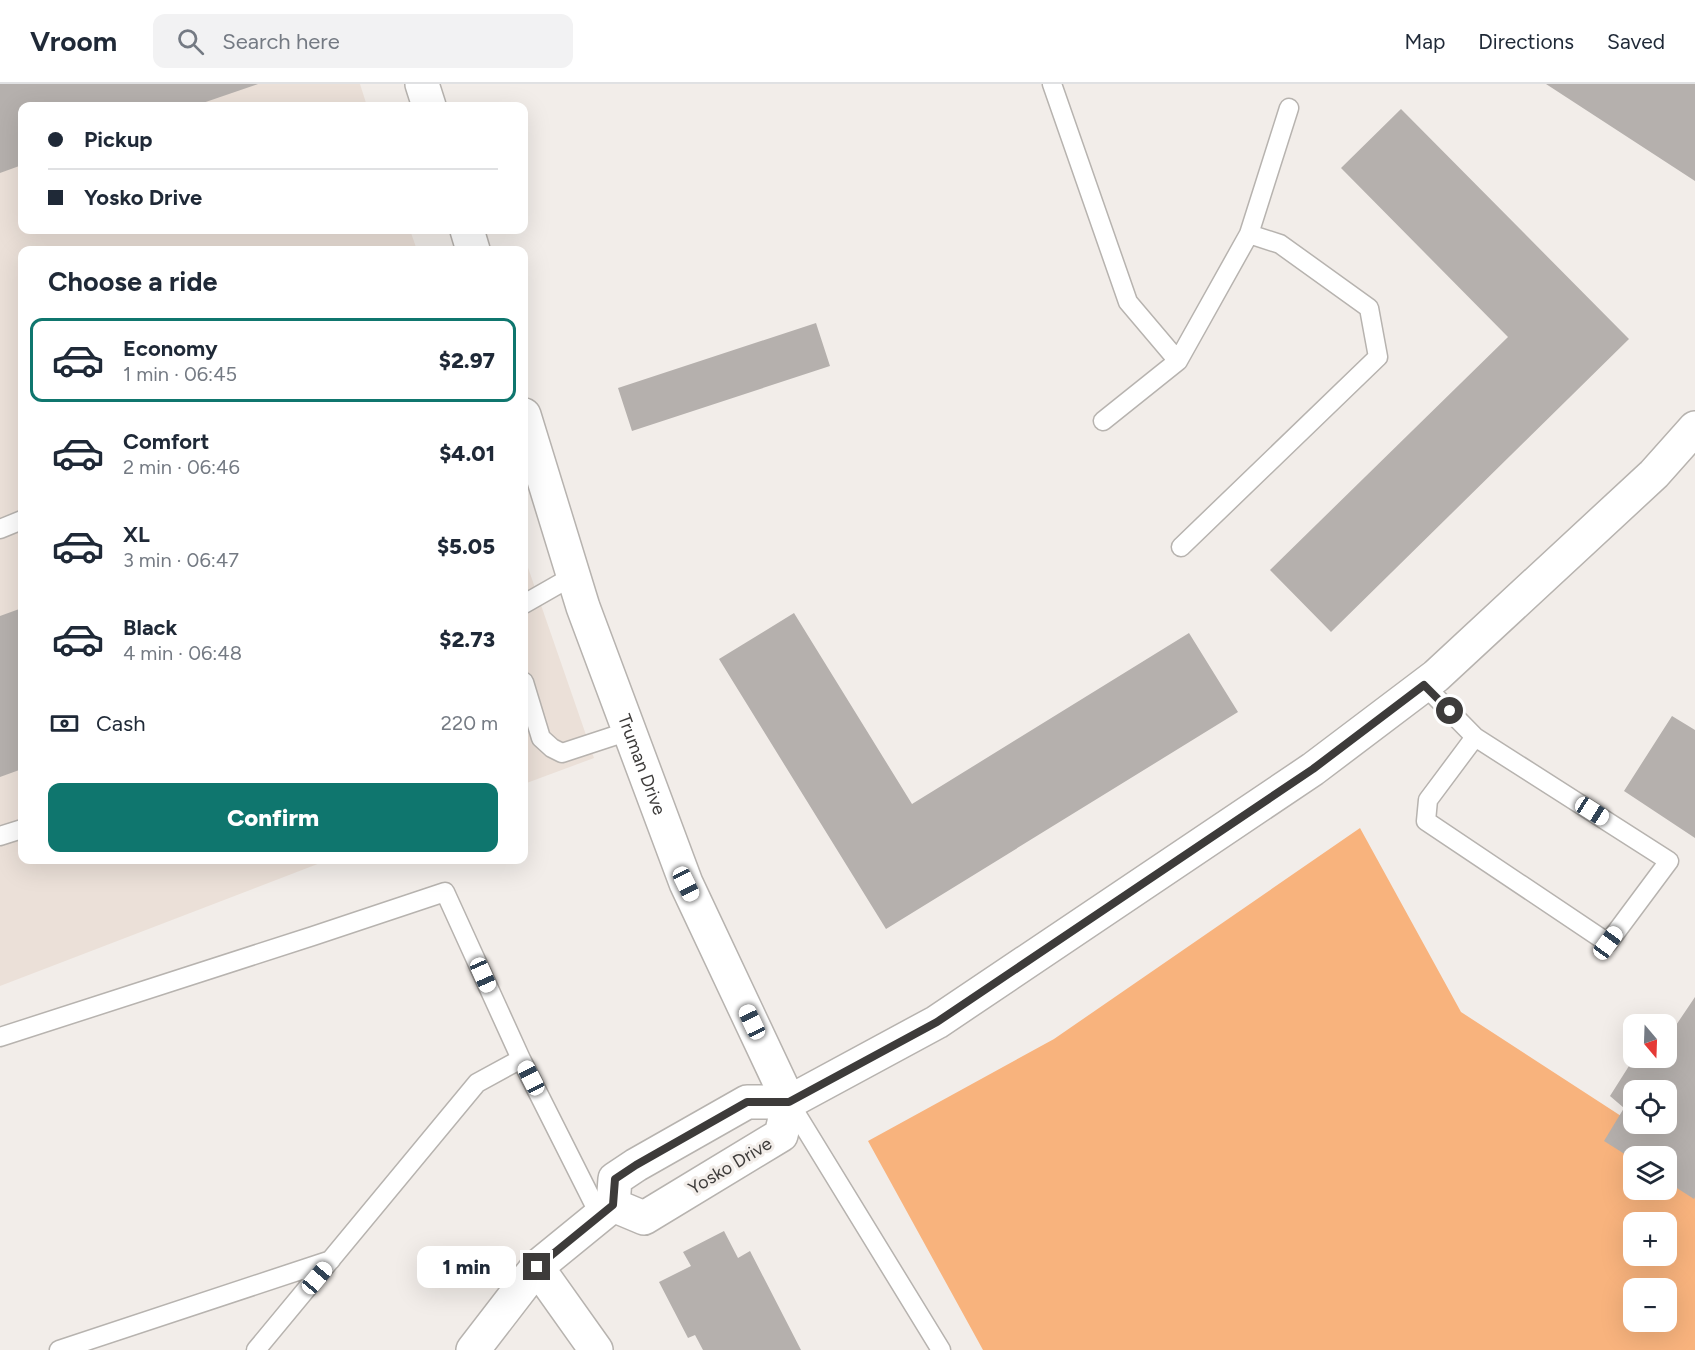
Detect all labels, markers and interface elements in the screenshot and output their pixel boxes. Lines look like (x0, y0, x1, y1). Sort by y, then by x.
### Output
search box (153, 14, 573, 68)
text: Vroom (30, 24, 117, 58)
icon: search (174, 25, 207, 58)
text: Search here (222, 28, 340, 55)
text: Map (1404, 29, 1445, 54)
text: Directions (1478, 29, 1574, 54)
text: Saved (1607, 29, 1665, 54)
text: Pickup (84, 126, 153, 153)
text: Yosko Drive (84, 184, 202, 211)
text: Choose a ride (48, 265, 217, 298)
icon: car (51, 333, 105, 387)
text: Economy (123, 335, 218, 362)
text: $2.97 (439, 347, 495, 374)
text: 1 min · 06:45 (123, 362, 237, 386)
icon: car (51, 426, 105, 480)
text: Comfort (123, 428, 209, 455)
text: $4.01 (439, 440, 495, 467)
text: 2 min · 06:46 (123, 455, 240, 479)
icon: car (51, 519, 105, 573)
text: XL (123, 521, 150, 548)
text: $5.05 (437, 533, 495, 560)
text: 3 min · 06:47 (123, 548, 239, 572)
icon: car (51, 612, 105, 666)
text: Black (123, 614, 177, 641)
text: $2.73 (439, 626, 495, 653)
text: 4 min · 06:48 (123, 641, 242, 665)
route start (1436, 697, 1463, 724)
icon: cash (48, 707, 81, 740)
text: Cash (96, 710, 146, 737)
text: 220 m (441, 711, 498, 735)
street label: Truman Drive (613, 711, 671, 818)
button: Confirm (48, 783, 498, 852)
car (1572, 794, 1612, 828)
car (670, 864, 702, 904)
car (1590, 923, 1626, 963)
car (467, 955, 499, 995)
car (736, 1002, 768, 1042)
north arrow (1623, 1014, 1677, 1068)
map controls (1623, 1014, 1677, 1332)
car (515, 1058, 547, 1098)
button: locate (1623, 1080, 1677, 1134)
street label: Yosko Drive (684, 1132, 776, 1200)
button: layers (1623, 1146, 1677, 1200)
button: + (1623, 1212, 1677, 1266)
callout: 1 min (417, 1246, 516, 1288)
route end (523, 1253, 550, 1280)
text: 1 min (443, 1255, 490, 1279)
car (299, 1258, 335, 1298)
button: − (1623, 1278, 1677, 1332)

